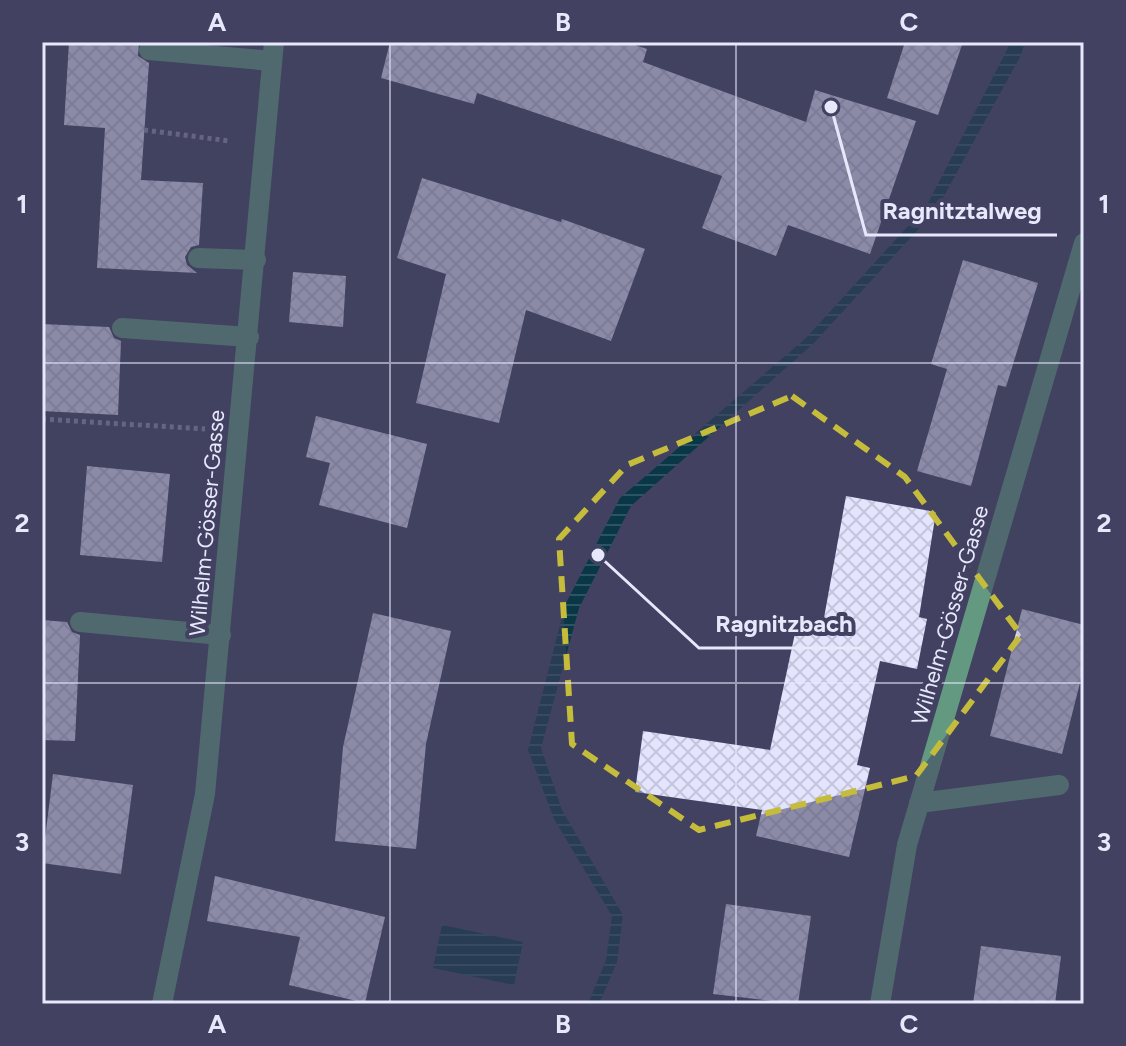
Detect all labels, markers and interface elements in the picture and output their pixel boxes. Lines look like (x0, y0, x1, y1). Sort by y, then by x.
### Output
text: A (208, 6, 227, 38)
text: B (555, 6, 571, 38)
text: C (900, 6, 919, 38)
callout: Ragnitztalweg (866, 187, 1057, 235)
text: 1 (17, 188, 27, 220)
text: 1 (1099, 188, 1109, 220)
text: Ragnitztalweg (882, 196, 1042, 225)
street label: Wilhelm-Gösser-Gasse (184, 409, 230, 637)
street label: Wilhelm-Gösser-Gasse (906, 502, 994, 728)
text: 2 (14, 507, 30, 539)
text: 2 (1096, 507, 1112, 539)
callout: Ragnitzbach (699, 600, 869, 648)
text: Ragnitzbach (715, 609, 853, 638)
text: 3 (15, 826, 29, 858)
text: 3 (1097, 826, 1111, 858)
text: A (208, 1008, 227, 1040)
text: B (555, 1008, 571, 1040)
text: C (900, 1008, 919, 1040)

